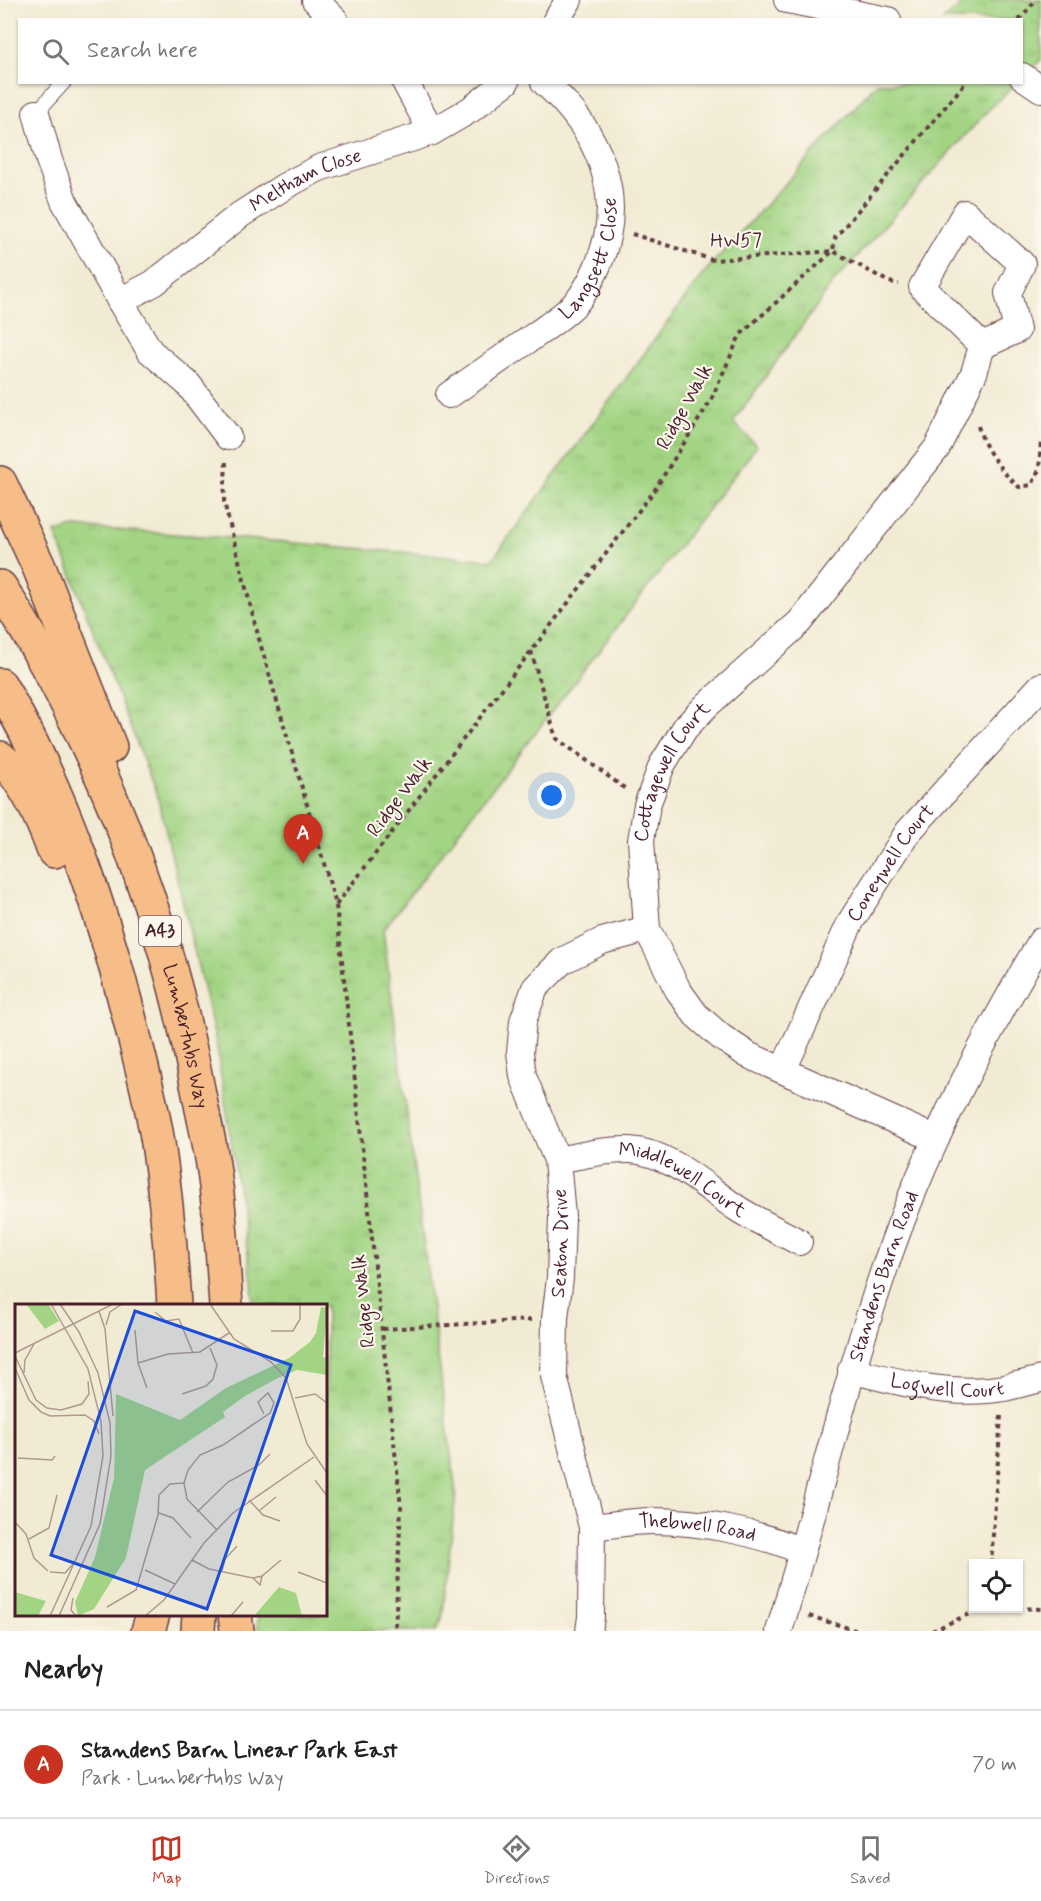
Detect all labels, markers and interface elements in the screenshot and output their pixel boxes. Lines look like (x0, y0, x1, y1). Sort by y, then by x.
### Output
search box (18, 18, 1023, 84)
icon: search (39, 35, 72, 68)
text: Search here (87, 37, 198, 65)
street label: Meltham Close (244, 142, 365, 219)
street label: Langsett Close (553, 197, 623, 326)
street label: HW57 (710, 227, 762, 255)
street label: Ridge Walk (650, 359, 721, 455)
street label: Cottagewell Court (627, 696, 717, 844)
street label: Ridge Walk (361, 751, 440, 843)
your location (537, 781, 566, 810)
street label: Coneywell Court (840, 798, 941, 927)
pin: A (284, 814, 322, 864)
road number: A43 (139, 916, 181, 946)
street label: Lumbertubs Way (156, 961, 215, 1111)
street label: Middlewell Court (618, 1136, 751, 1224)
street label: Seaton Drive (544, 1187, 576, 1299)
street label: Standens Barn Road (842, 1187, 926, 1365)
street label: Ridge Walk (346, 1253, 383, 1349)
inset map (15, 1304, 327, 1616)
street label: Logwell Court (888, 1367, 1006, 1404)
street label: Thebwell Road (638, 1507, 759, 1548)
map controls (969, 1559, 1023, 1613)
button: locate (969, 1559, 1023, 1613)
text: Nearby (24, 1653, 103, 1687)
text: Standens Barn Linear Park East (81, 1737, 397, 1765)
text: A (37, 1751, 50, 1778)
text: 70 m (972, 1751, 1017, 1778)
text: Park · Lumbertubs Way (81, 1765, 283, 1792)
tab: Map (150, 1832, 183, 1889)
tab: Directions (484, 1832, 550, 1889)
tab: Saved (850, 1832, 891, 1889)

